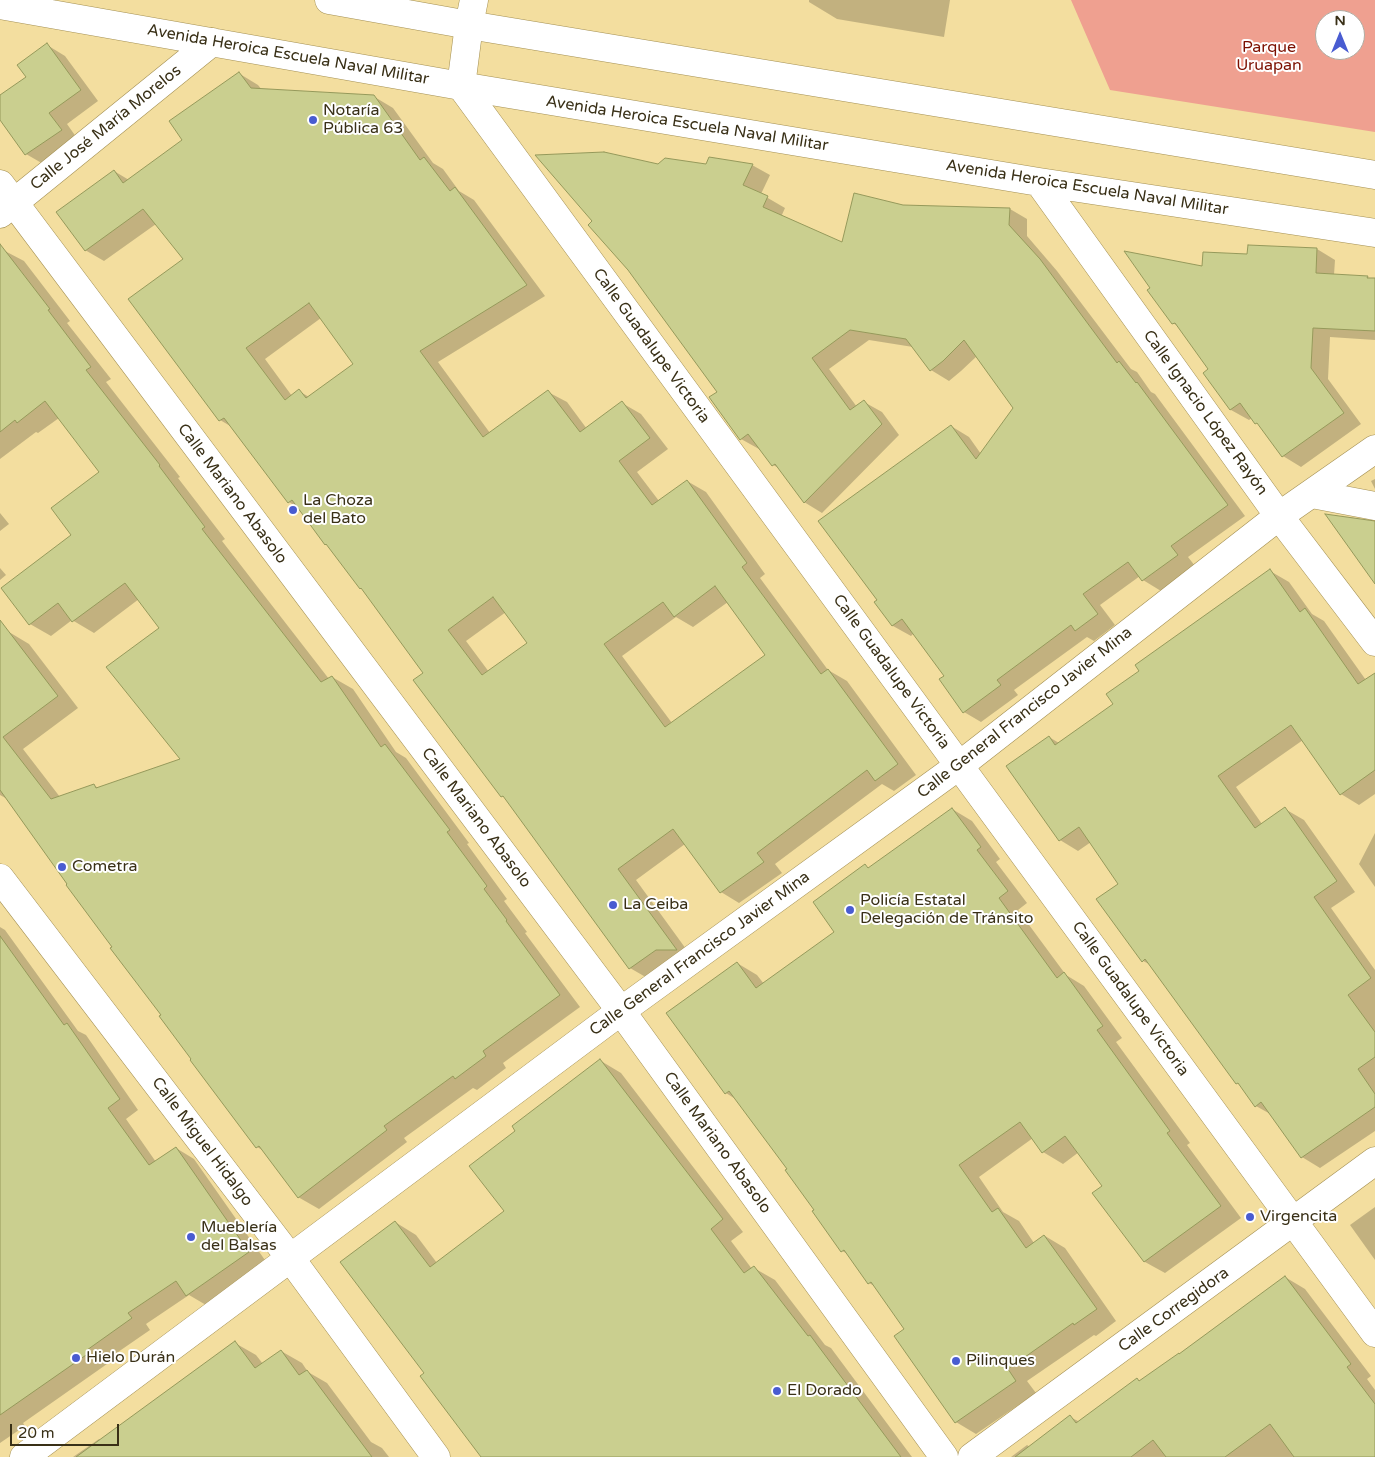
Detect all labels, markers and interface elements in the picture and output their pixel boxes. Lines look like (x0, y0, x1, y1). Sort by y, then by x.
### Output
north arrow (1315, 10, 1365, 60)
text: N (1334, 12, 1346, 29)
street label: Avenida Heroica Escuela Naval Militar (146, 21, 430, 89)
park label: Parque Uruapan (1236, 38, 1302, 76)
street label: Calle José María Morelos (27, 61, 185, 195)
street label: Avenida Heroica Escuela Naval Militar (544, 92, 830, 156)
place label: Notaría Pública 63 (323, 101, 403, 139)
marker: Notaría Pública 63 (307, 114, 319, 126)
street label: Avenida Heroica Escuela Naval Militar (944, 156, 1230, 220)
street label: Calle Guadalupe Victoria (588, 265, 714, 427)
street label: Calle Ignacio López Rayón (1139, 327, 1271, 499)
street label: Calle Mariano Abasolo (173, 420, 291, 568)
place label: La Choza del Bato (303, 491, 373, 529)
marker: La Choza del Bato (287, 504, 299, 516)
street label: Calle Guadalupe Victoria (828, 591, 954, 753)
street label: Calle General Francisco Javier Mina (914, 623, 1136, 803)
street label: Calle Mariano Abasolo (417, 744, 535, 892)
place label: Cometra (72, 857, 138, 877)
marker: Cometra (56, 861, 68, 873)
street label: Calle General Francisco Javier Mina (586, 868, 814, 1040)
place label: Policía Estatal Delegación de Tránsito (860, 891, 1033, 929)
place label: La Ceiba (623, 895, 688, 915)
marker: La Ceiba (607, 899, 619, 911)
marker: Policía Estatal Delegación de Tránsito (844, 904, 856, 916)
street label: Calle Guadalupe Victoria (1067, 918, 1193, 1080)
street label: Calle Mariano Abasolo (659, 1068, 775, 1218)
street label: Calle Miguel Hidalgo (147, 1074, 257, 1210)
place label: Virgencita (1260, 1207, 1337, 1227)
marker: Virgencita (1244, 1211, 1256, 1223)
place label: Mueblería del Balsas (201, 1218, 277, 1256)
marker: Mueblería del Balsas (185, 1231, 197, 1243)
street label: Calle Corregidora (1115, 1263, 1233, 1357)
place label: Hielo Durán (86, 1348, 175, 1368)
place label: Pilinques (966, 1351, 1035, 1371)
marker: Hielo Durán (70, 1352, 82, 1364)
marker: Pilinques (950, 1355, 962, 1367)
place label: El Dorado (787, 1381, 862, 1401)
marker: El Dorado (771, 1385, 783, 1397)
scale bar (12, 1414, 121, 1446)
text: 20 m (18, 1424, 55, 1442)

